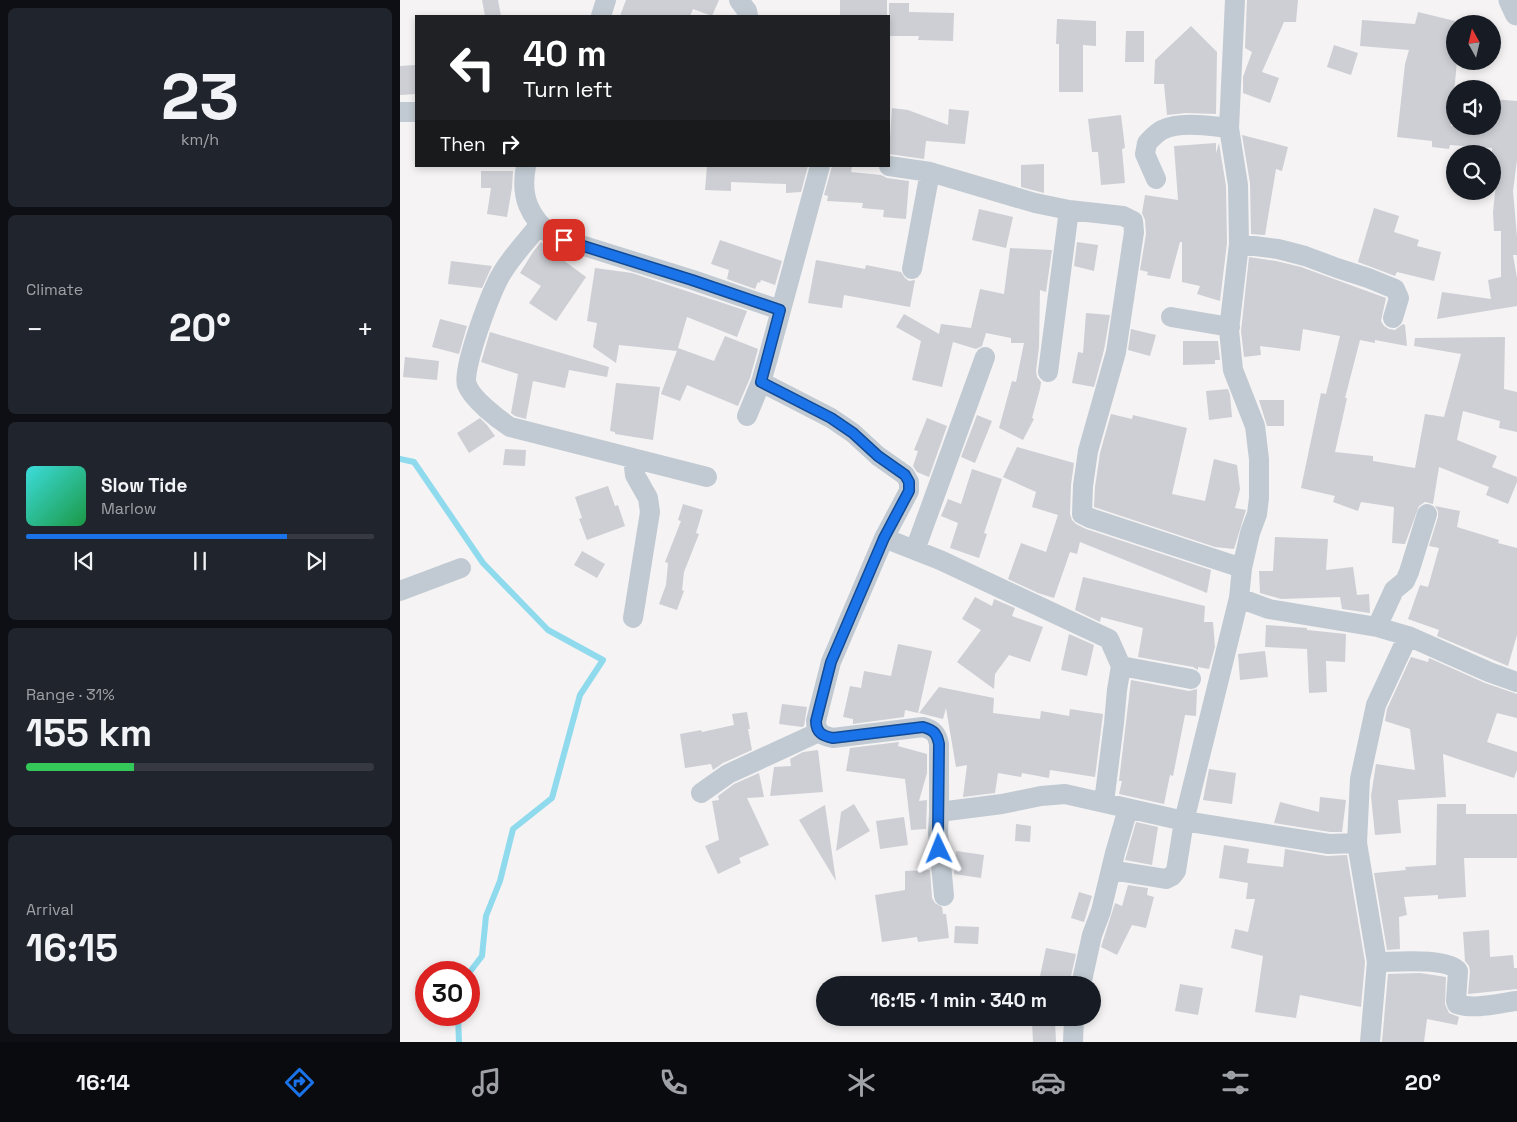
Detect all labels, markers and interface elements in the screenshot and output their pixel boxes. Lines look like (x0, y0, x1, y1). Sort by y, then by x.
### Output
north arrow (1446, 15, 1501, 70)
map controls (1446, 15, 1501, 200)
text: 40 m (523, 32, 607, 76)
icon: left (440, 35, 505, 100)
text: 23 (161, 55, 239, 138)
text: Turn left (523, 75, 613, 103)
button: sound (1446, 80, 1501, 135)
text: km/h (181, 129, 219, 150)
icon: right (496, 130, 524, 158)
text: Then (440, 132, 486, 157)
button: search (1446, 145, 1501, 200)
pin (543, 219, 585, 261)
icon: arrive (550, 226, 578, 254)
text: Climate (26, 279, 83, 300)
text: 20° (169, 304, 231, 352)
text: − (26, 311, 43, 347)
text: + (357, 311, 374, 347)
text: Slow Tide (101, 473, 187, 498)
text: Marlow (101, 498, 157, 519)
icon: previous (70, 547, 98, 575)
icon: pause (186, 547, 214, 575)
icon: next (302, 547, 330, 575)
text: Range · 31% (26, 684, 115, 705)
text: 155 km (26, 709, 152, 757)
position arrow (912, 822, 964, 874)
text: Arrival (26, 899, 74, 920)
text: 16:15 (26, 924, 118, 972)
speed limit sign: 30 (415, 961, 480, 1026)
text: 16:15 · 1 min · 340 m (870, 988, 1047, 1013)
icon: directions (282, 1065, 317, 1100)
icon: music (469, 1065, 504, 1100)
icon: phone (656, 1065, 691, 1100)
icon: climate (844, 1065, 879, 1100)
icon: car (1031, 1065, 1066, 1100)
icon: filters (1218, 1065, 1253, 1100)
text: 16:14 (76, 1068, 130, 1096)
text: 20° (1405, 1068, 1441, 1096)

